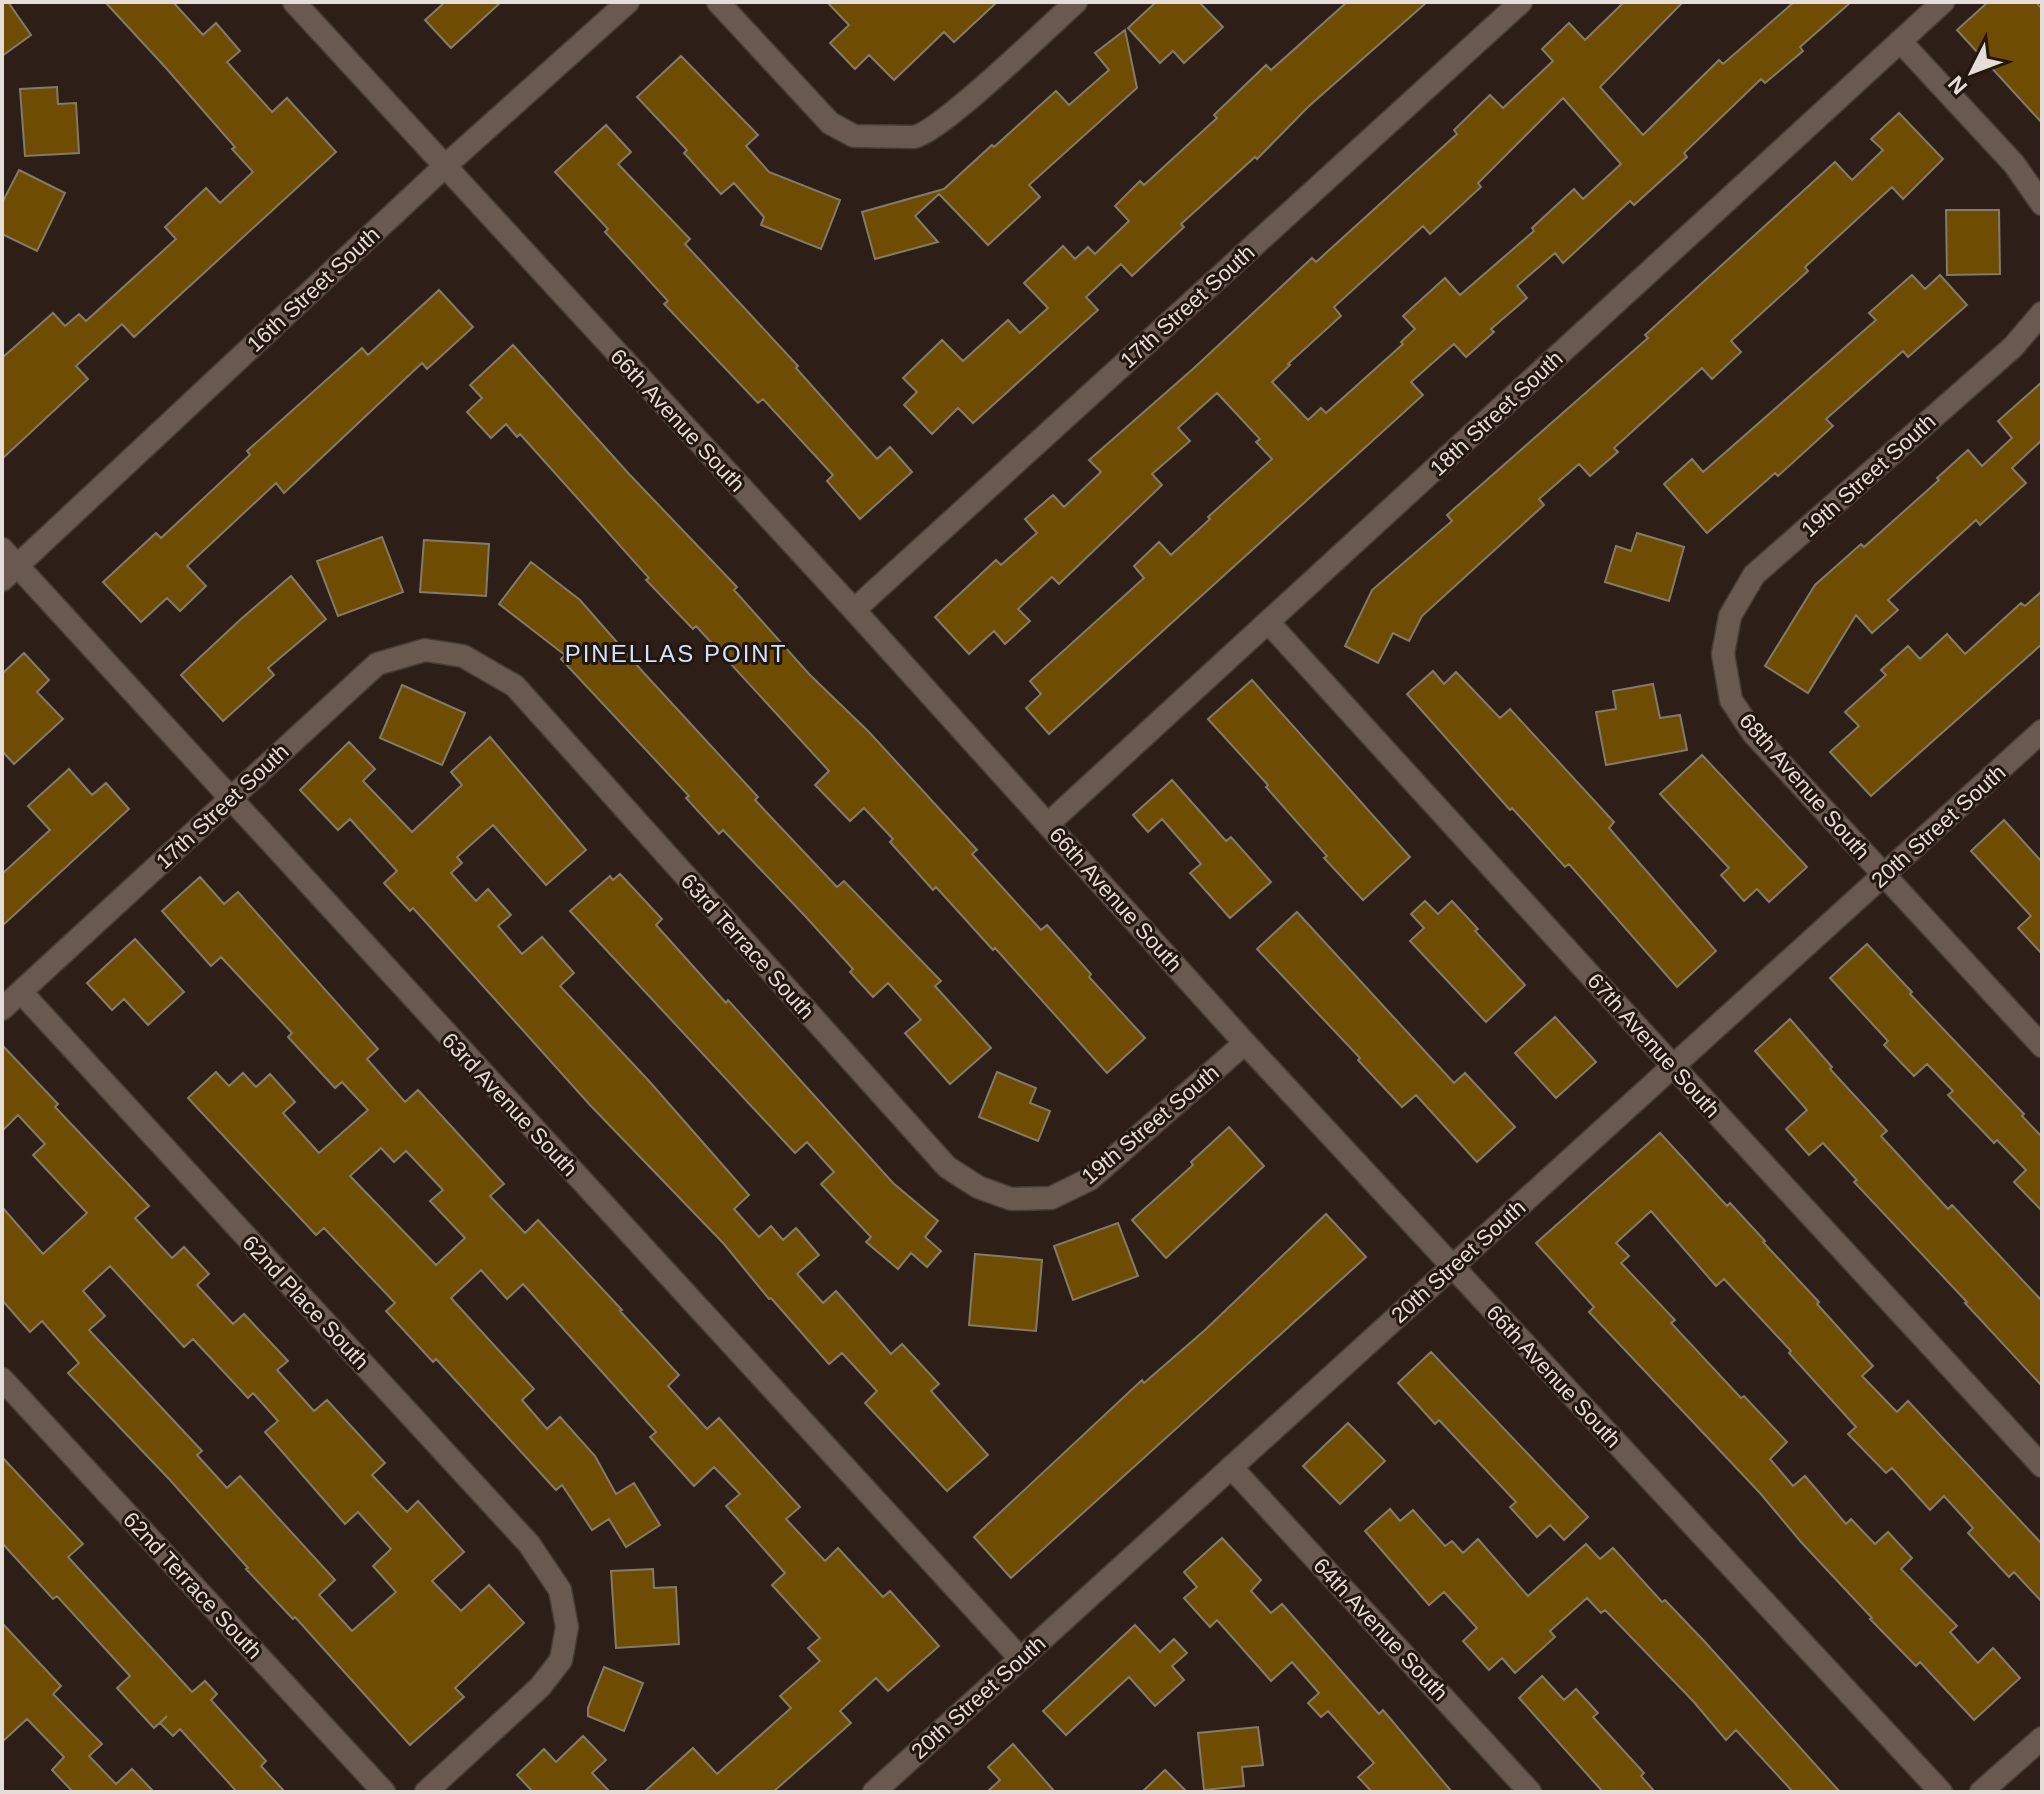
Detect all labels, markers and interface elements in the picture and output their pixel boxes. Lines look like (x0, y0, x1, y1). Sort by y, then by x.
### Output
north arrow (1932, 32, 2012, 112)
text: N (1943, 71, 1972, 99)
street label: 16th Street South (242, 222, 384, 357)
street label: 17th Street South (1115, 240, 1259, 373)
street label: 66th Avenue South (605, 344, 750, 497)
street label: 18th Street South (1425, 346, 1567, 481)
street label: 19th Street South (1796, 409, 1940, 542)
district label: PINELLAS POINT (565, 640, 787, 667)
street label: 68th Avenue South (1734, 708, 1875, 865)
street label: 17th Street South (151, 739, 293, 874)
street label: 20th Street South (1866, 760, 2010, 893)
street label: 66th Avenue South (1044, 822, 1187, 977)
street label: 63rd Terrace South (676, 869, 819, 1024)
street label: 67th Avenue South (1582, 968, 1725, 1123)
street label: 63rd Avenue South (437, 1028, 582, 1181)
street label: 19th Street South (1077, 1060, 1224, 1189)
street label: 20th Street South (1386, 1195, 1530, 1328)
street label: 62nd Place South (237, 1230, 374, 1374)
street label: 66th Avenue South (1481, 1300, 1626, 1453)
street label: 62nd Terrace South (118, 1507, 267, 1664)
street label: 64th Avenue South (1308, 1553, 1453, 1706)
street label: 20th Street South (906, 1631, 1050, 1764)

